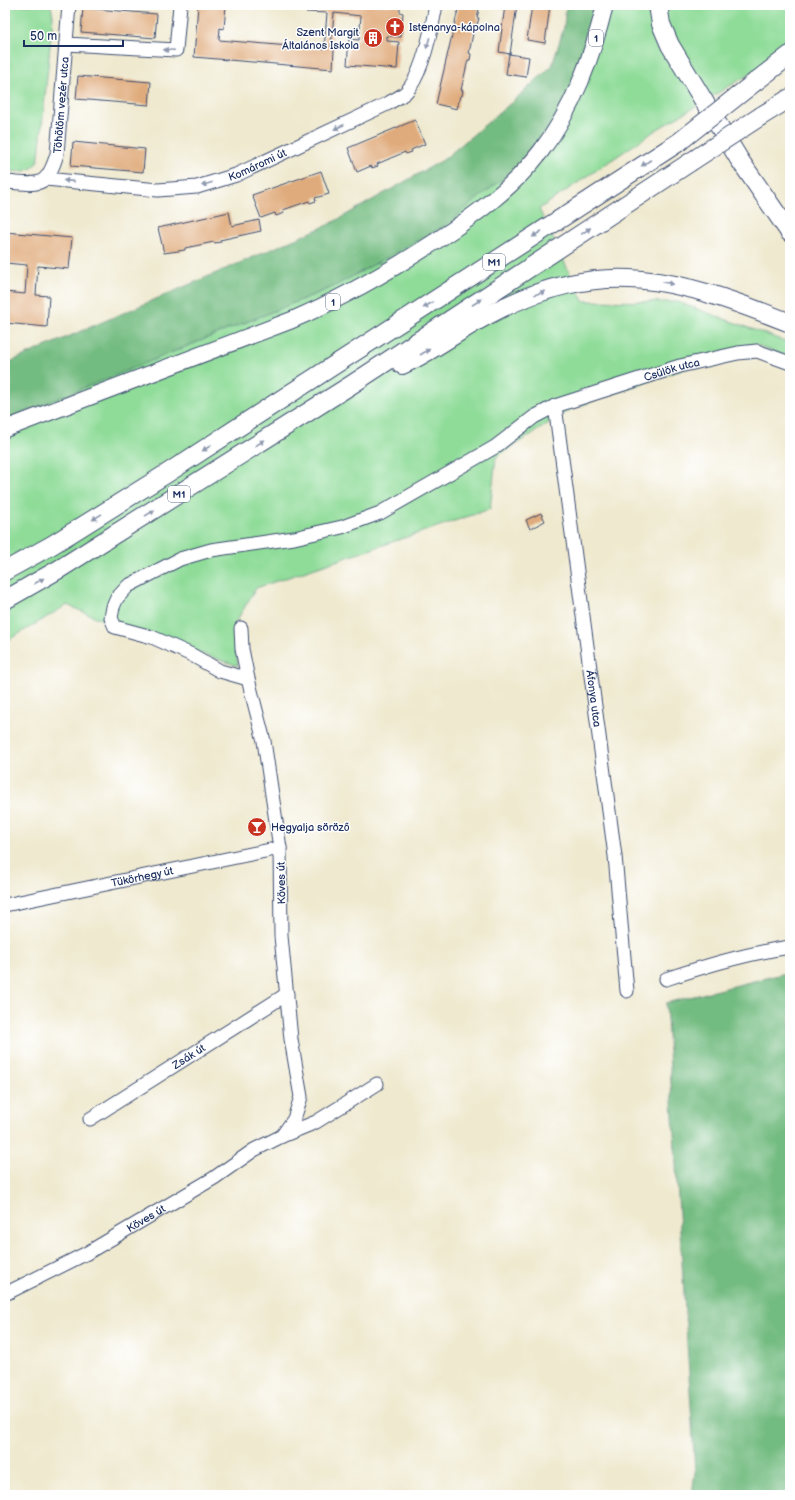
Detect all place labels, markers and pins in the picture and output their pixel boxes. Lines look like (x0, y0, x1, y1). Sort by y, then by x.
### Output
church icon: Istenanya-kápolna (384, 16, 406, 38)
place label: Istenanya-kápolna (409, 21, 500, 34)
place label: Szent Margit Általános Iskola (282, 26, 360, 52)
building icon: Szent Margit Általános Iskola (362, 27, 384, 49)
bar icon: Hegyalja söröző (246, 816, 268, 838)
place label: Hegyalja söröző (271, 821, 350, 834)

